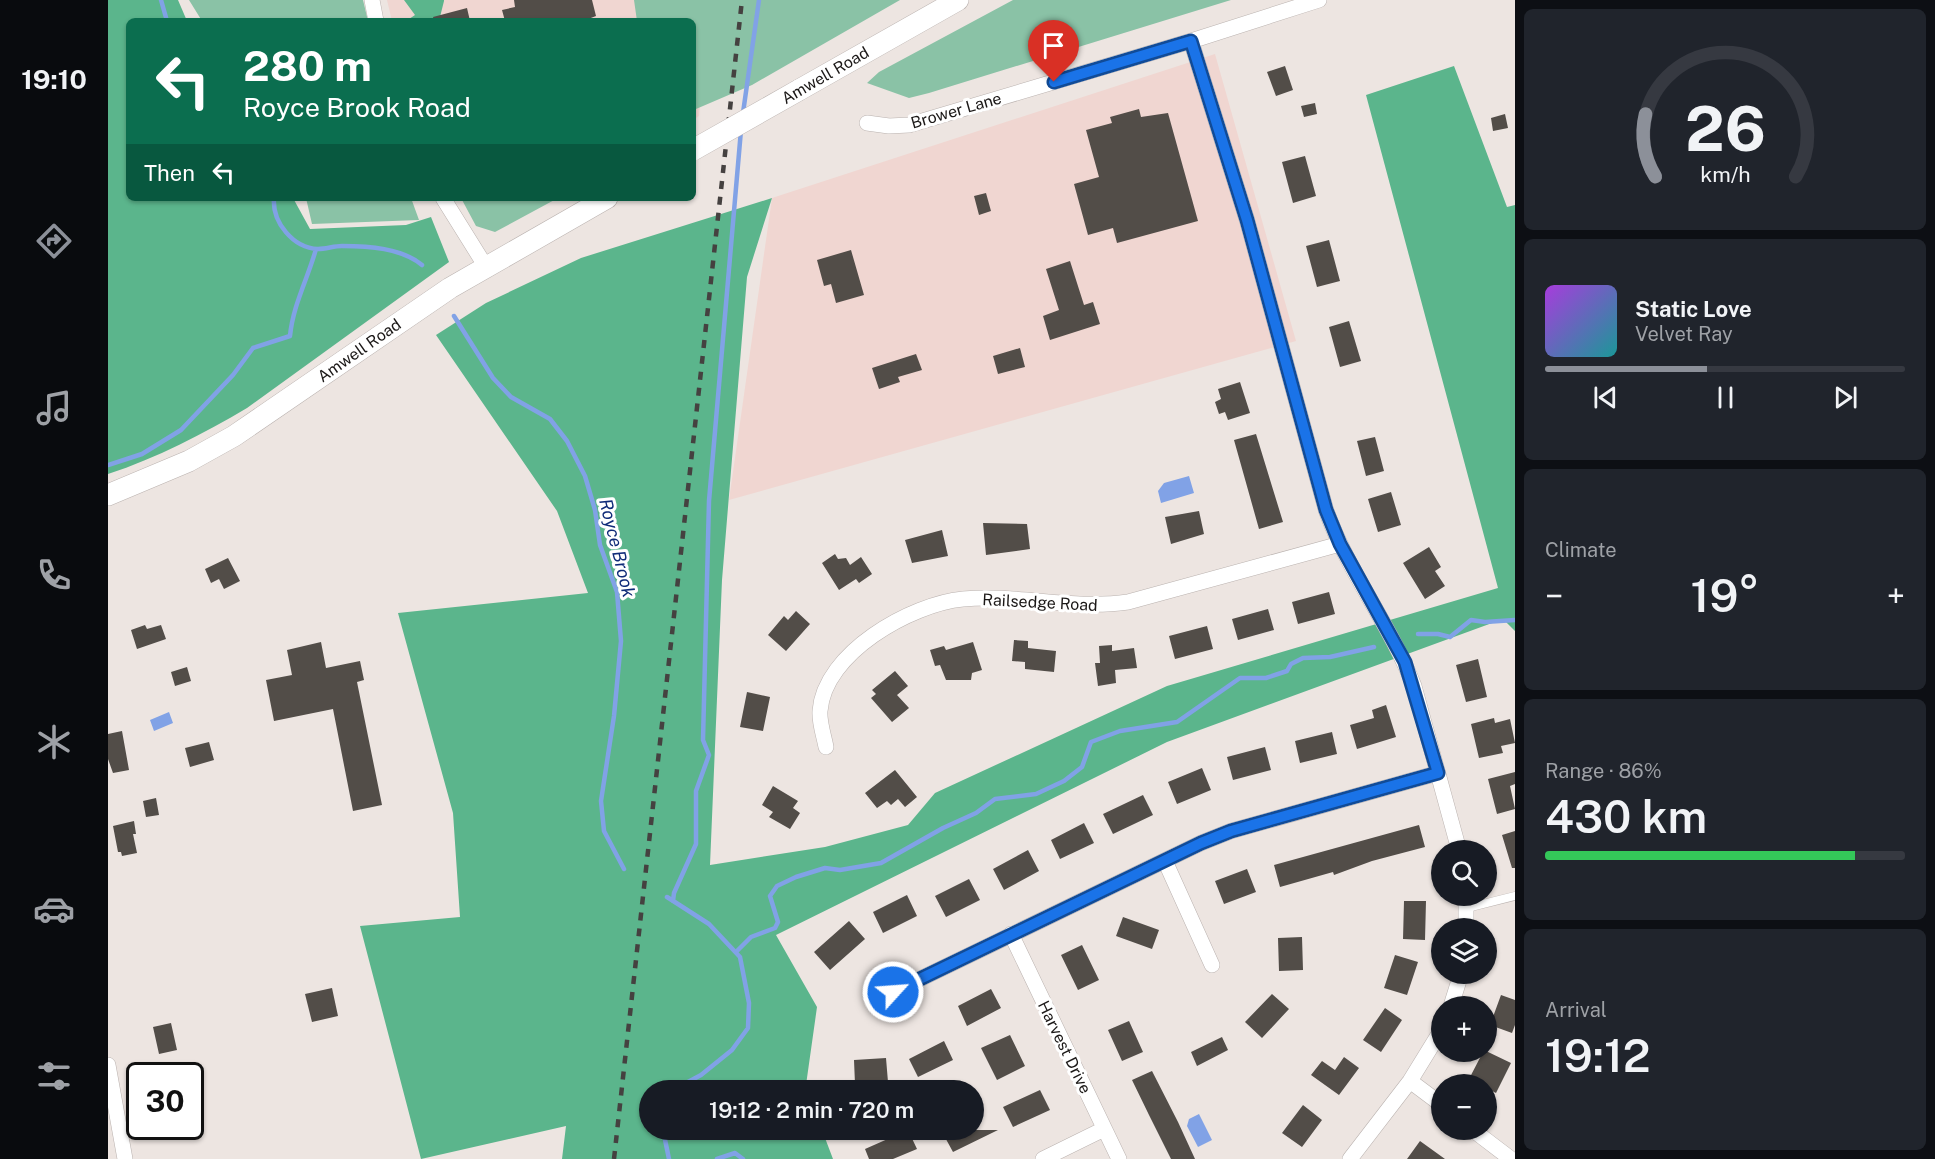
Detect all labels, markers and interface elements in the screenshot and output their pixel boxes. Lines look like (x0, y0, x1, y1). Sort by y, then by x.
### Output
pin (1028, 20, 1079, 82)
icon: arrive (1037, 29, 1070, 62)
text: 280 m (243, 41, 372, 90)
icon: left (144, 42, 222, 120)
street label: Amwell Road (778, 43, 872, 108)
text: 19:10 (21, 63, 87, 95)
street label: Brower Lane (909, 88, 1004, 132)
text: Royce Brook Road (243, 91, 471, 123)
text: 26 (1685, 92, 1765, 165)
icon: left (207, 156, 240, 189)
text: Then (144, 160, 195, 186)
text: km/h (1700, 162, 1750, 187)
icon: directions (33, 220, 75, 262)
text: Static Love (1635, 296, 1752, 322)
street label: Amwell Road (314, 315, 405, 386)
text: Velvet Ray (1635, 322, 1733, 346)
icon: previous (1589, 381, 1622, 414)
icon: pause (1709, 381, 1742, 414)
icon: next (1829, 381, 1862, 414)
icon: music (33, 387, 75, 429)
water label: Royce Brook (595, 496, 640, 600)
text: Climate (1545, 538, 1617, 562)
icon: phone (33, 554, 75, 596)
text: 19° (1691, 569, 1759, 622)
text: − (1545, 577, 1563, 615)
text: + (1887, 577, 1905, 615)
street label: Railsedge Road (982, 590, 1098, 615)
icon: climate (33, 721, 75, 763)
text: Range · 86% (1545, 759, 1662, 783)
text: 430 km (1545, 790, 1707, 843)
map controls (1431, 840, 1497, 1140)
button: search (1431, 840, 1497, 906)
icon: car (33, 888, 75, 930)
button: layers (1431, 918, 1497, 984)
position arrow (861, 960, 925, 1024)
button: + (1431, 996, 1497, 1062)
street label: Harvest Drive (1034, 998, 1095, 1097)
text: Arrival (1545, 998, 1607, 1022)
text: 19:12 (1545, 1029, 1651, 1082)
icon: filters (33, 1055, 75, 1097)
speed limit sign: 30 (126, 1062, 204, 1140)
button: − (1431, 1074, 1497, 1140)
text: 19:12 · 2 min · 720 m (709, 1097, 914, 1123)

